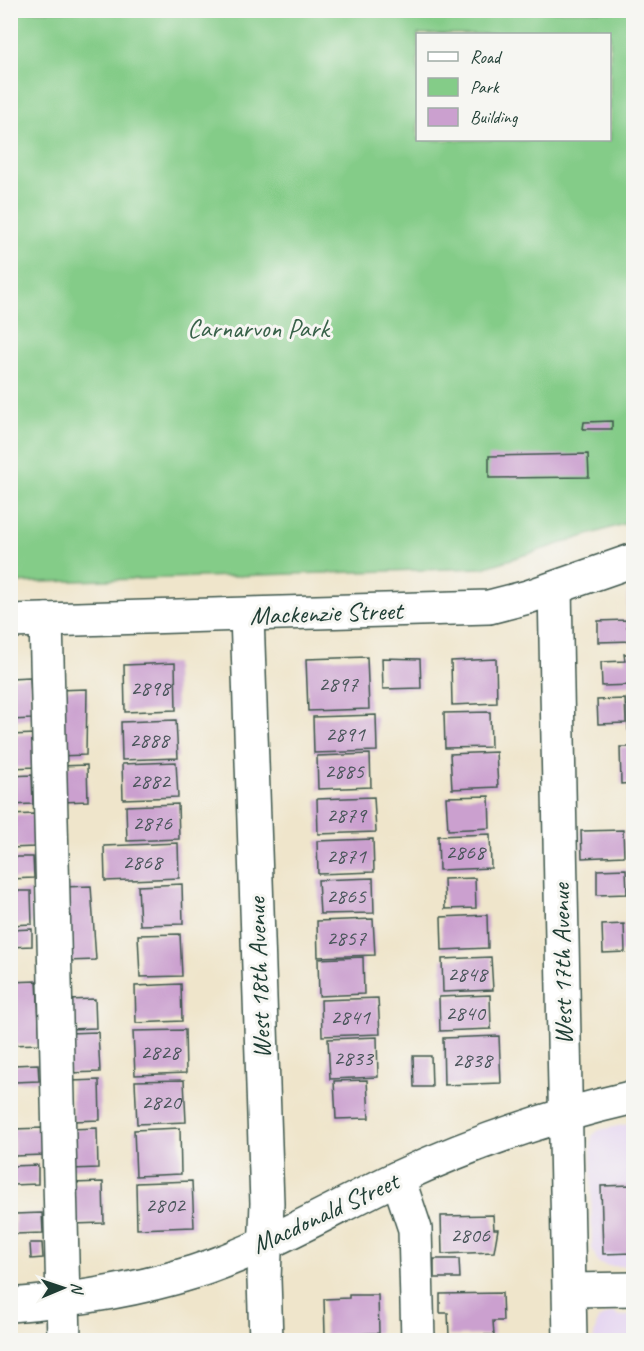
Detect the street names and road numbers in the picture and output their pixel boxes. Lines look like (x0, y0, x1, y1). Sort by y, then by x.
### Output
street label: Mackenzie Street (249, 594, 405, 632)
street label: West 17th Avenue (544, 882, 580, 1045)
street label: West 18th Avenue (240, 895, 278, 1059)
street label: Macdonald Street (246, 1164, 406, 1261)

